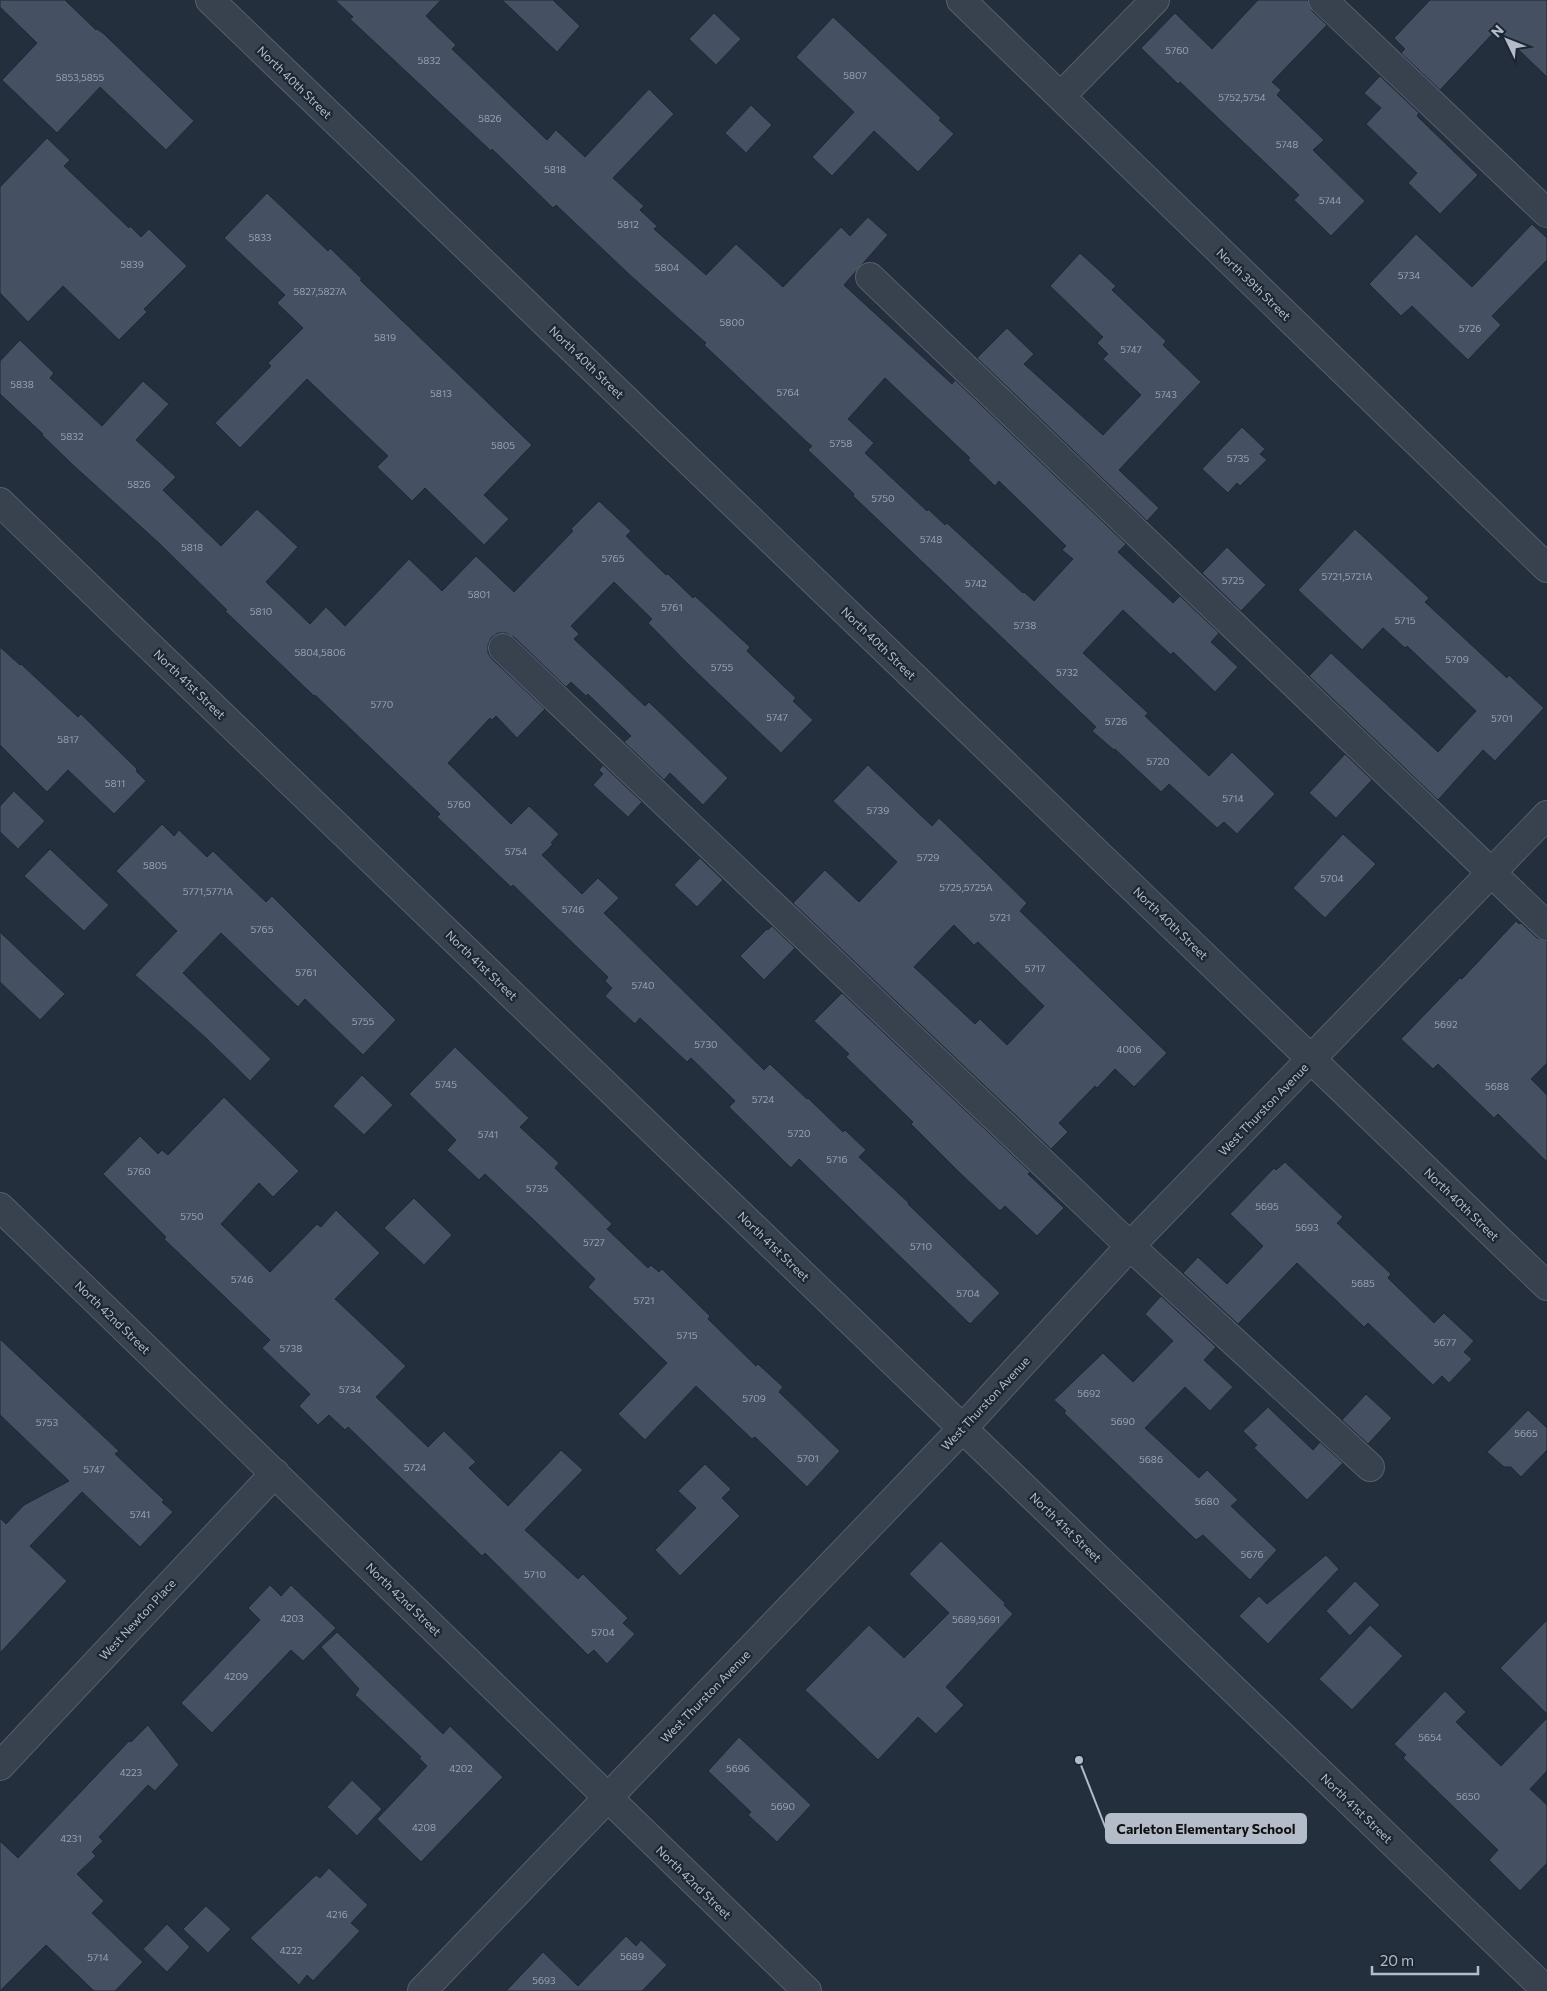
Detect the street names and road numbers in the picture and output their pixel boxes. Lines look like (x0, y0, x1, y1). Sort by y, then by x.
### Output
street label: North 40th Street (255, 43, 335, 121)
street label: North 39th Street (1214, 245, 1294, 323)
street label: North 40th Street (547, 323, 627, 401)
street label: North 40th Street (839, 604, 919, 682)
street label: North 41st Street (151, 646, 229, 722)
street label: North 40th Street (1131, 884, 1211, 962)
street label: North 41st Street (443, 927, 521, 1003)
street label: West Thurston Avenue (1215, 1060, 1311, 1158)
street label: North 40th Street (1422, 1165, 1502, 1243)
street label: North 41st Street (735, 1208, 813, 1284)
street label: North 42nd Street (73, 1278, 153, 1356)
street label: West Thurston Avenue (938, 1353, 1032, 1453)
street label: North 41st Street (1027, 1489, 1105, 1565)
street label: North 42nd Street (364, 1560, 444, 1638)
street label: West Newton Place (96, 1576, 178, 1662)
street label: West Thurston Avenue (657, 1647, 753, 1745)
street label: North 41st Street (1318, 1770, 1396, 1846)
street label: North 42nd Street (654, 1843, 734, 1921)

